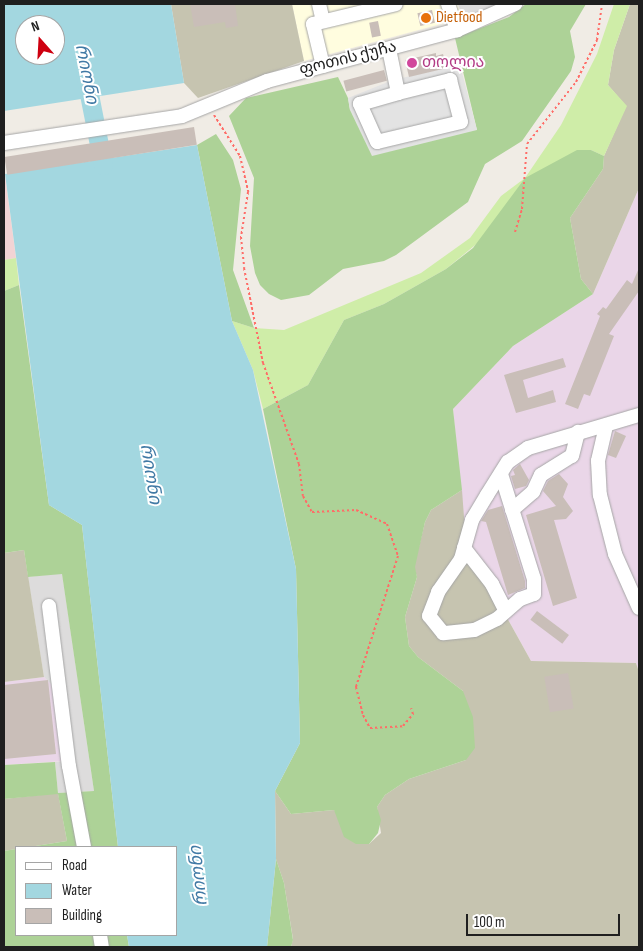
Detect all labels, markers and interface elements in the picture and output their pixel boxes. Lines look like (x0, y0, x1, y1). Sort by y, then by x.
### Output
place label: Dietfood (436, 8, 482, 28)
marker: Dietfood (420, 12, 432, 24)
north arrow (15, 15, 65, 65)
text: N (29, 17, 42, 36)
street label: ფოთის ქუჩა (297, 38, 399, 80)
water label: რიონი (70, 42, 102, 106)
place label: თოლია (422, 53, 484, 73)
marker: თოლია (406, 57, 418, 69)
water label: რიონი (135, 442, 165, 506)
water label: რიონი (185, 845, 213, 907)
legend (15, 846, 178, 936)
text: Road (62, 856, 87, 875)
text: Water (62, 881, 92, 900)
scale bar (468, 904, 622, 936)
text: Building (62, 906, 102, 925)
text: 100 m (474, 913, 505, 932)

